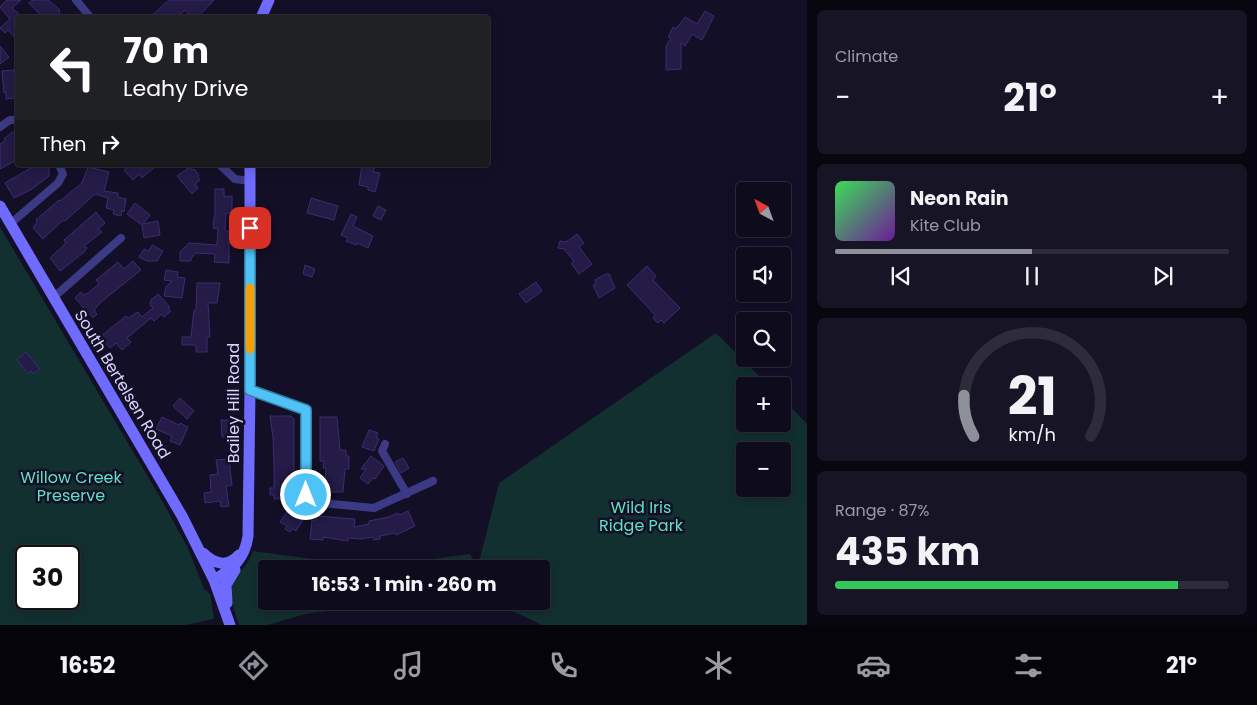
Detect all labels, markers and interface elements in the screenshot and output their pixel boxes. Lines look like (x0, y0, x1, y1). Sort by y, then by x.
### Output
text: 70 m (123, 26, 209, 75)
icon: left (40, 35, 105, 100)
text: Climate (835, 45, 898, 68)
text: 21° (1003, 71, 1057, 124)
text: Leahy Drive (123, 73, 249, 104)
text: − (835, 78, 850, 117)
text: + (1210, 78, 1229, 117)
icon: right (96, 130, 124, 158)
text: Then (40, 131, 86, 158)
north arrow (736, 182, 791, 238)
map controls (736, 182, 791, 497)
text: Neon Rain (910, 185, 1009, 212)
pin (229, 207, 271, 249)
icon: arrive (236, 214, 264, 242)
text: Kite Club (910, 214, 981, 237)
button: sound (736, 247, 791, 302)
icon: previous (887, 262, 915, 290)
icon: pause (1018, 262, 1046, 290)
icon: next (1149, 262, 1177, 290)
street label: South Bertelsen Road (69, 305, 176, 463)
button: search (736, 312, 791, 367)
street label: Bailey Hill Road (222, 343, 245, 463)
text: 21 (1007, 360, 1057, 433)
button: + (736, 377, 791, 432)
text: km/h (1008, 422, 1056, 447)
button: − (736, 442, 791, 497)
park label: Willow Creek Preserve (20, 466, 122, 507)
position arrow (279, 468, 331, 520)
park label: Wild Iris Ridge Park (599, 496, 684, 537)
text: Range · 87% (835, 499, 929, 522)
text: 435 km (835, 525, 980, 578)
speed limit sign: 30 (15, 545, 80, 610)
text: 16:53 · 1 min · 260 m (311, 571, 497, 598)
icon: directions (236, 648, 271, 683)
icon: music (391, 648, 426, 683)
icon: phone (546, 648, 581, 683)
icon: climate (701, 648, 736, 683)
icon: car (856, 648, 891, 683)
icon: filters (1011, 648, 1046, 683)
text: 16:52 (60, 650, 115, 681)
text: 21° (1166, 650, 1197, 681)

